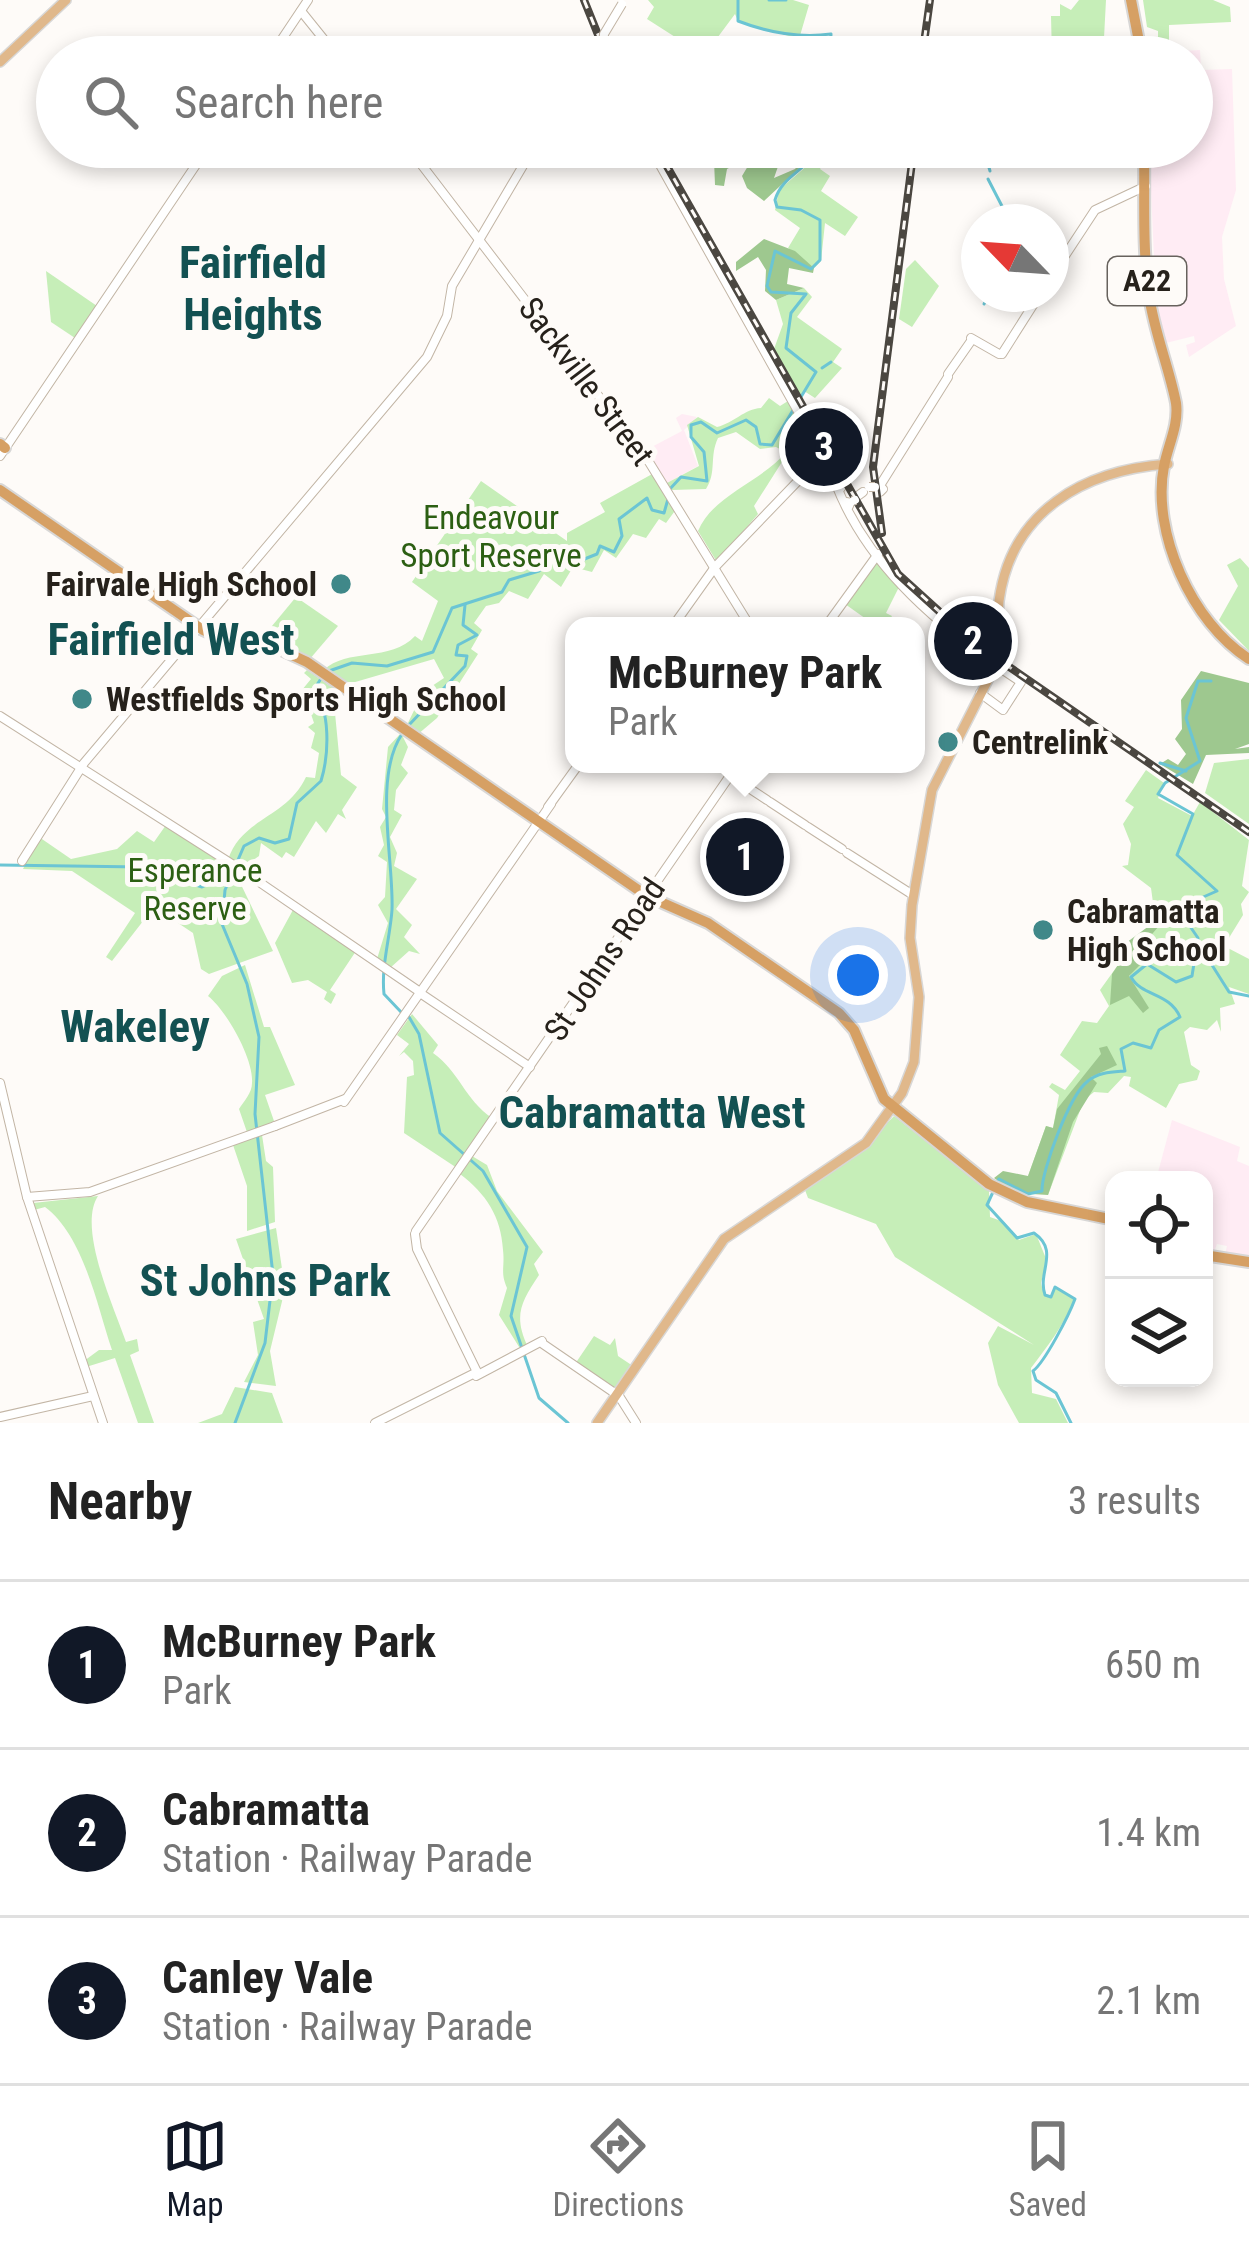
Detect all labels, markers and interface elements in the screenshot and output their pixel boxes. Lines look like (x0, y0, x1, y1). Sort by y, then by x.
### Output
search box (36, 36, 1213, 168)
icon: search (78, 69, 144, 135)
text: Search here (174, 76, 383, 129)
north arrow (961, 204, 1069, 312)
district label: Fairfield Heights (179, 236, 327, 341)
road number: A22 (1108, 257, 1186, 305)
street label: Sackville Street (511, 290, 662, 473)
pin: 3 (785, 402, 863, 492)
park label: Endeavour Sport Reserve (400, 498, 582, 575)
place label: Fairvale High School (46, 565, 317, 604)
marker: Fairvale High School (328, 571, 354, 597)
pin: 2 (934, 596, 1012, 686)
district label: Fairfield West (48, 613, 295, 666)
popup (565, 617, 925, 773)
text: McBurney Park (608, 646, 882, 699)
place label: Westfields Sports High School (106, 680, 507, 719)
marker: Westfields Sports High School (69, 686, 95, 712)
text: Park (608, 699, 678, 745)
place label: Centrelink (972, 723, 1108, 762)
marker: Centrelink (935, 729, 961, 755)
pin: 1 (706, 812, 784, 902)
park label: Esperance Reserve (127, 851, 263, 928)
street label: St Johns Road (536, 871, 673, 1048)
place label: Cabramatta High School (1067, 892, 1226, 969)
marker: Cabramatta High School (1030, 917, 1056, 943)
your location (828, 945, 888, 1005)
district label: Wakeley (60, 1000, 210, 1053)
district label: Cabramatta West (498, 1086, 806, 1139)
map controls (1105, 1171, 1213, 1387)
button: locate (1105, 1171, 1213, 1279)
district label: St Johns Park (140, 1254, 391, 1307)
button: layers (1105, 1279, 1213, 1387)
text: Nearby (48, 1472, 192, 1531)
text: 3 results (1068, 1478, 1201, 1524)
text: McBurney Park (162, 1615, 436, 1668)
text: 1 (77, 1642, 97, 1688)
text: 650 m (1105, 1642, 1201, 1688)
text: Park (162, 1668, 232, 1714)
text: Cabramatta (162, 1783, 370, 1836)
text: 2 (77, 1810, 97, 1856)
text: 1.4 km (1096, 1810, 1201, 1856)
text: Station · Railway Parade (162, 1836, 533, 1882)
text: Canley Vale (162, 1951, 373, 2004)
text: 3 (77, 1978, 97, 2024)
text: 2.1 km (1096, 1978, 1201, 2024)
text: Station · Railway Parade (162, 2004, 533, 2050)
tab: Map (162, 2113, 228, 2224)
tab: Directions (552, 2113, 684, 2224)
tab: Saved (1008, 2113, 1087, 2224)

